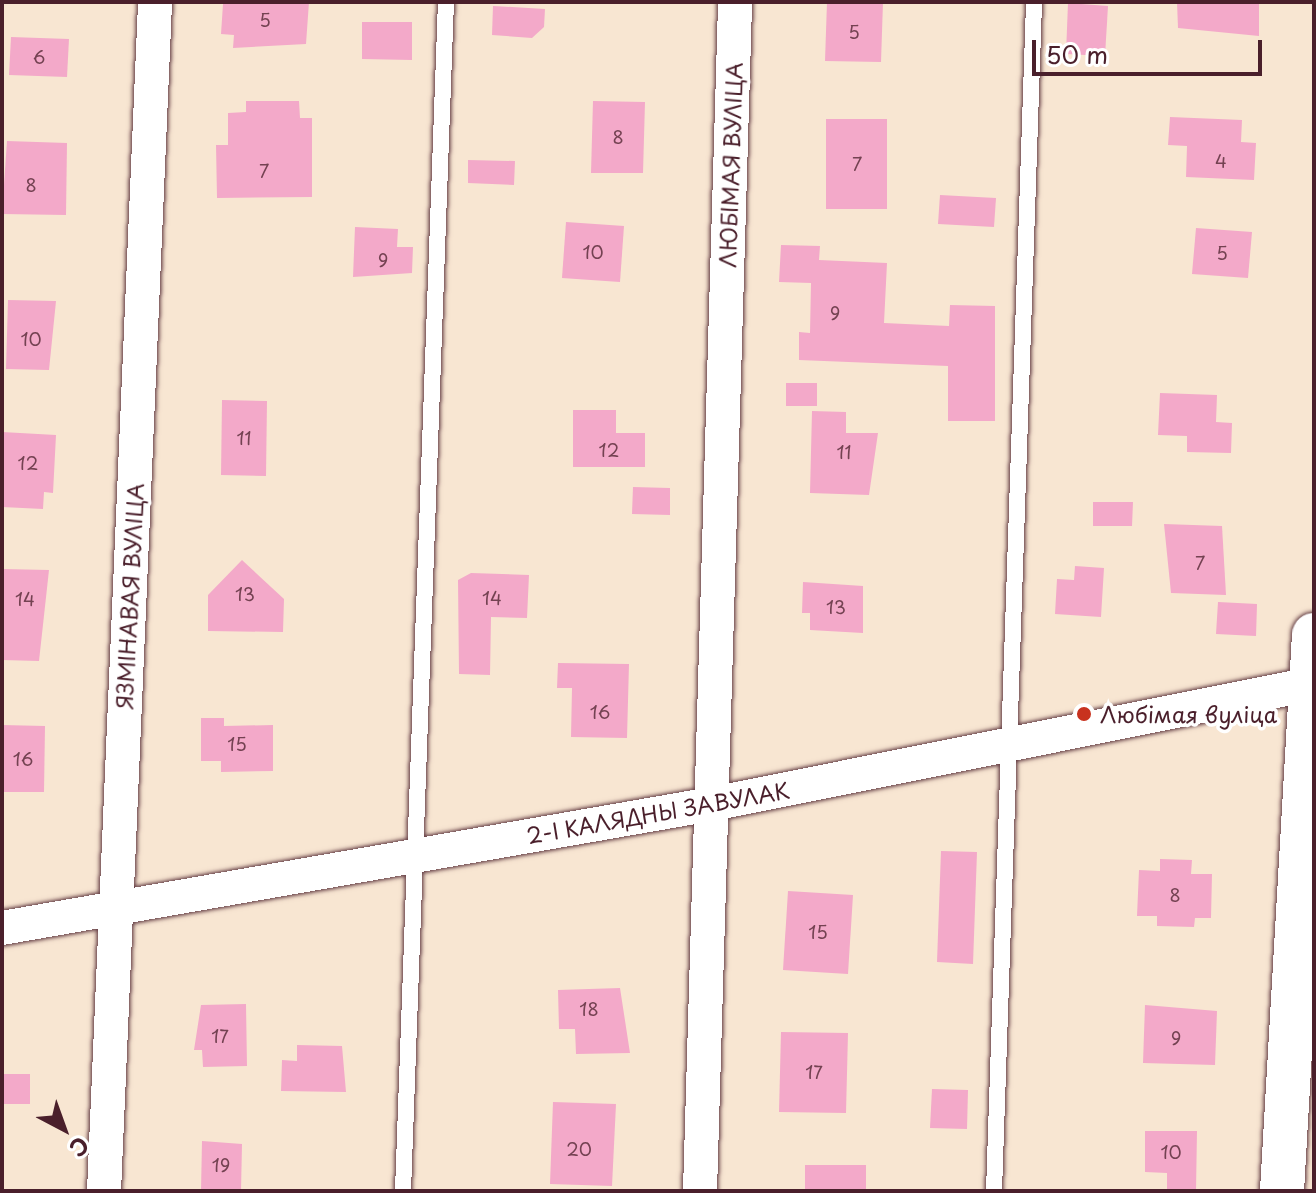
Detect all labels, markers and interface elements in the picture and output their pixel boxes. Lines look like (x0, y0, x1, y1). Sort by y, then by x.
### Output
house number: 5 (259, 9, 271, 31)
house number: 5 (848, 21, 860, 43)
scale bar (1036, 24, 1266, 74)
text: 50 m (1046, 36, 1108, 72)
house number: 6 (33, 46, 45, 68)
street label: ЛЮБІМАЯ ВУЛІЦА (713, 61, 747, 269)
house number: 8 (612, 126, 624, 148)
house number: 4 (1215, 150, 1227, 172)
house number: 7 (852, 153, 862, 175)
house number: 7 (259, 160, 269, 182)
house number: 8 (25, 174, 37, 196)
house number: 10 (582, 241, 604, 263)
house number: 5 (1216, 242, 1228, 264)
house number: 9 (378, 249, 388, 271)
house number: 9 (830, 302, 840, 324)
house number: 10 (20, 328, 42, 350)
house number: 11 (236, 427, 252, 449)
house number: 12 (599, 439, 619, 461)
house number: 11 (836, 441, 852, 463)
house number: 12 (18, 452, 38, 474)
street label: ЯЗМІНАВАЯ ВУЛІЦА (110, 482, 148, 710)
house number: 7 (1195, 552, 1205, 574)
house number: 13 (235, 583, 255, 605)
house number: 14 (482, 587, 502, 609)
house number: 14 (15, 588, 35, 610)
house number: 13 (826, 596, 846, 618)
house number: 16 (590, 701, 610, 723)
place label: Любімая вуліца (1100, 701, 1277, 727)
marker: Любімая вуліца (1075, 705, 1093, 723)
house number: 15 (227, 733, 247, 755)
house number: 16 (13, 748, 33, 770)
street label: 2-І КАЛЯДНЫ ЗАВУЛАК (523, 776, 793, 848)
house number: 8 (1169, 884, 1181, 906)
house number: 15 (808, 921, 828, 943)
house number: 18 (579, 998, 599, 1020)
house number: 17 (211, 1025, 229, 1047)
house number: 9 (1171, 1027, 1181, 1049)
house number: 17 (805, 1061, 823, 1083)
north arrow (24, 1089, 104, 1169)
text: С (63, 1130, 97, 1165)
house number: 20 (566, 1138, 592, 1160)
house number: 10 (1160, 1141, 1182, 1163)
house number: 19 (212, 1154, 230, 1176)

